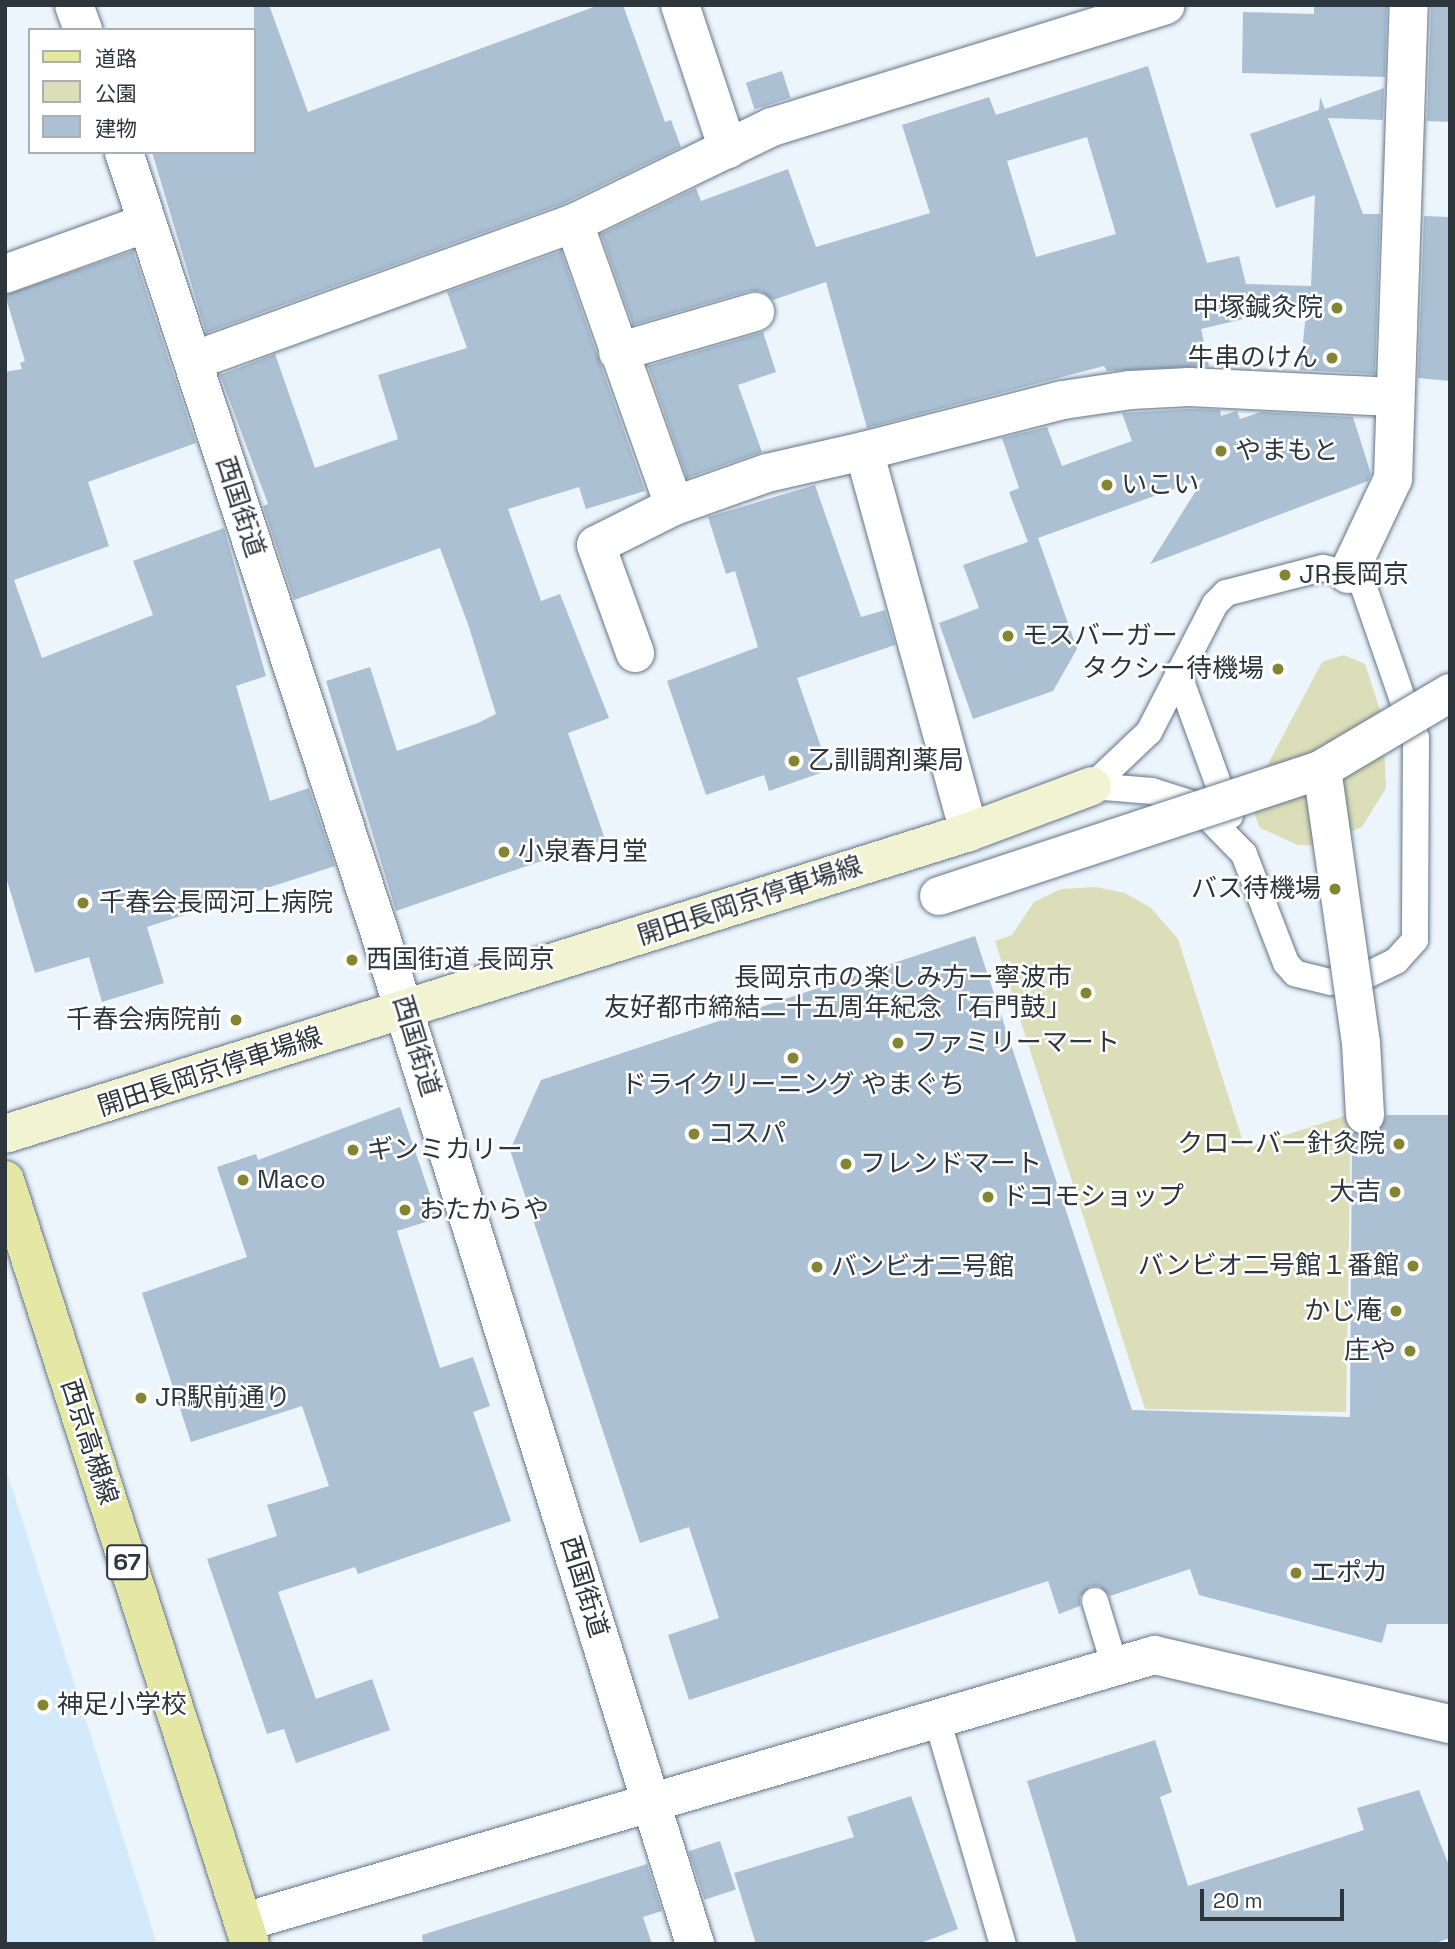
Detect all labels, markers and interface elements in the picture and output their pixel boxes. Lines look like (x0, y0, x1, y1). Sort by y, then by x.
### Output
legend (28, 28, 256, 154)
text: 道路 (95, 45, 137, 72)
text: 公園 (95, 80, 137, 107)
text: 建物 (95, 115, 137, 142)
place label: 中塚鍼灸院 (1193, 292, 1323, 324)
marker: 中塚鍼灸院 (1329, 300, 1345, 316)
place label: 牛串のけん (1188, 342, 1318, 374)
marker: 牛串のけん (1324, 350, 1340, 366)
place label: やまもと (1235, 435, 1339, 467)
marker: やまもと (1213, 443, 1229, 459)
street label: 西国街道 (209, 453, 271, 561)
place label: いこい (1121, 469, 1199, 501)
marker: いこい (1099, 477, 1115, 493)
place label: JR長岡京 (1299, 559, 1409, 591)
marker: JR長岡京 (1277, 567, 1293, 583)
place label: モスバーガー (1022, 620, 1178, 652)
marker: モスバーガー (1000, 628, 1016, 644)
place label: タクシー待機場 (1082, 653, 1264, 685)
marker: タクシー待機場 (1270, 661, 1286, 677)
place label: 乙訓調剤薬局 (808, 745, 964, 777)
marker: 乙訓調剤薬局 (786, 753, 802, 769)
place label: 小泉春月堂 (518, 836, 648, 868)
marker: 小泉春月堂 (496, 844, 512, 860)
street label: 開田長岡京停車場線 (634, 850, 866, 952)
place label: バス待機場 (1191, 873, 1321, 905)
marker: バス待機場 (1327, 881, 1343, 897)
place label: 千春会長岡河上病院 (99, 887, 333, 919)
marker: 千春会長岡河上病院 (73, 893, 93, 913)
place label: 西国街道 長岡京 (366, 944, 555, 976)
marker: 西国街道 長岡京 (344, 952, 360, 968)
place label: 長岡京市の楽しみ方ー寧波市 友好都市締結二十五周年紀念「石門鼓」 (604, 962, 1072, 1024)
marker: 長岡京市の楽しみ方ー寧波市 友好都市締結二十五周年紀念「石門鼓」 (1078, 985, 1094, 1001)
street label: 西国街道 (386, 992, 446, 1100)
place label: 千春会病院前 (66, 1004, 222, 1036)
marker: 千春会病院前 (228, 1012, 244, 1028)
street label: 開田長岡京停車場線 (94, 1021, 326, 1123)
place label: ファミリーマート (912, 1027, 1120, 1059)
marker: ファミリーマート (890, 1035, 906, 1051)
marker: ドライクリーニング やまぐち (785, 1050, 801, 1066)
place label: ドライクリーニング やまぐち (621, 1069, 965, 1101)
place label: コスパ (708, 1118, 786, 1150)
marker: コスパ (686, 1126, 702, 1142)
place label: クローバー針灸院 (1177, 1128, 1385, 1160)
place label: ギンミカリー (367, 1134, 523, 1166)
marker: クローバー針灸院 (1391, 1136, 1407, 1152)
marker: ギンミカリー (345, 1142, 361, 1158)
place label: フレンドマート (860, 1148, 1042, 1180)
marker: フレンドマート (838, 1156, 854, 1172)
place label: Maco (257, 1164, 326, 1196)
marker: Maco (235, 1172, 251, 1188)
place label: 大吉 (1329, 1176, 1381, 1208)
place label: ドコモショップ (1002, 1181, 1184, 1213)
marker: 大吉 (1387, 1184, 1403, 1200)
marker: ドコモショップ (980, 1189, 996, 1205)
place label: おたからや (419, 1194, 549, 1226)
marker: おたからや (397, 1202, 413, 1218)
place label: バンビオ二号館１番館 (1139, 1250, 1399, 1282)
place label: バンビオ二号館 (831, 1251, 1013, 1283)
marker: バンビオ二号館１番館 (1405, 1258, 1421, 1274)
marker: バンビオ二号館 (809, 1259, 825, 1275)
place label: かじ庵 (1304, 1295, 1382, 1327)
marker: かじ庵 (1388, 1303, 1404, 1319)
place label: 庄や (1344, 1335, 1396, 1367)
marker: 庄や (1402, 1343, 1418, 1359)
street label: 西京高槻線 (54, 1375, 124, 1509)
place label: JR駅前通り (155, 1382, 291, 1414)
marker: JR駅前通り (133, 1390, 149, 1406)
street label: 西国街道 (554, 1533, 614, 1641)
road number: 67 (106, 1542, 148, 1582)
place label: エポカ (1310, 1557, 1388, 1589)
marker: エポカ (1288, 1565, 1304, 1581)
place label: 神足小学校 (57, 1689, 187, 1721)
marker: 神足小学校 (35, 1697, 51, 1713)
scale bar (1203, 1876, 1346, 1920)
text: 20 m (1213, 1887, 1263, 1914)

